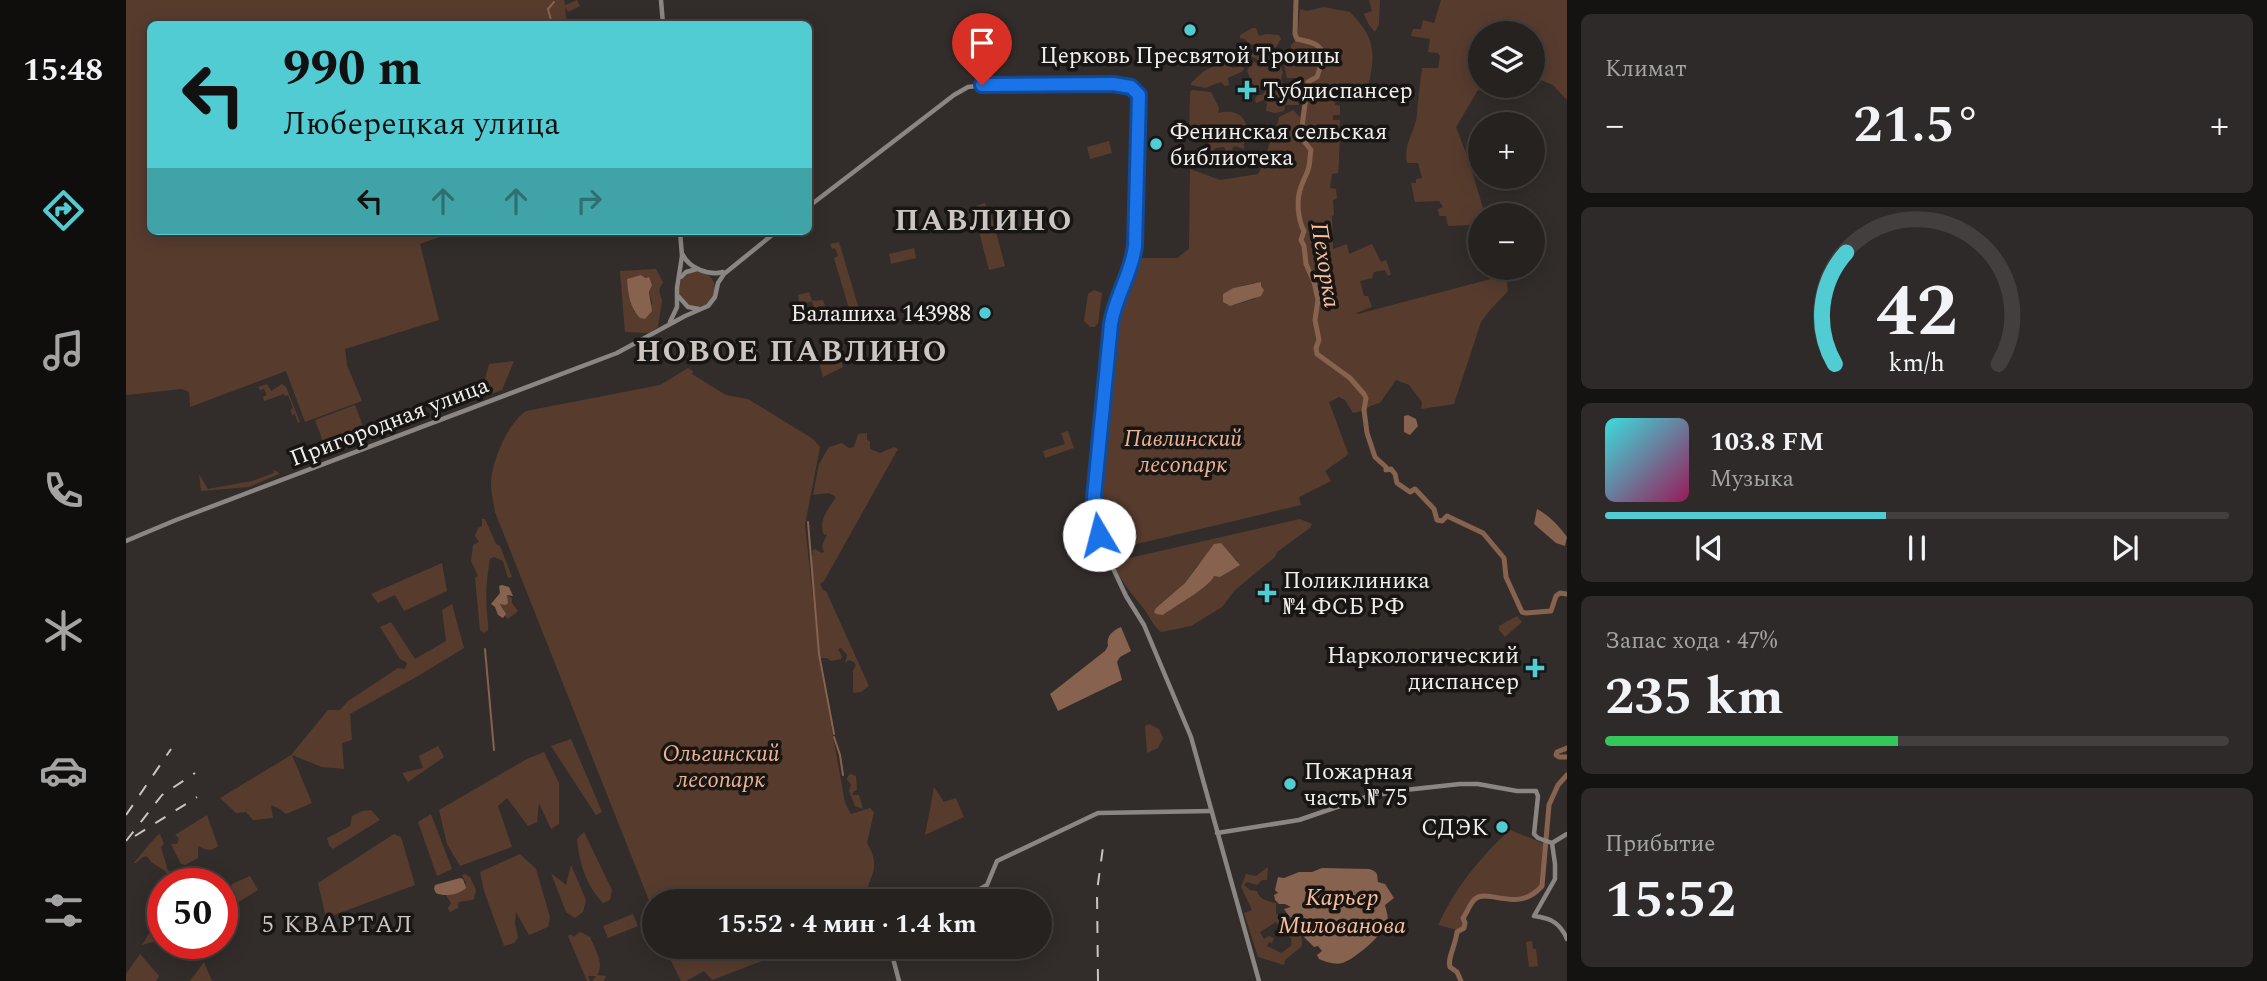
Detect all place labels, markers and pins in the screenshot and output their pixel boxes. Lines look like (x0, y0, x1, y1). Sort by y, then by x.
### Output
pin (952, 13, 1012, 85)
marker: Церковь Пресвятой Троицы (1182, 22, 1198, 38)
place label: Церковь Пресвятой Троицы (1040, 39, 1340, 74)
place label: Тубдиспансер (1263, 74, 1413, 109)
marker: Тубдиспансер (1237, 80, 1257, 100)
place label: Фенинская сельская библиотека (1170, 115, 1387, 176)
marker: Фенинская сельская библиотека (1148, 136, 1164, 152)
place label: Балашиха 143988 (791, 297, 971, 332)
marker: Балашиха 143988 (977, 305, 993, 321)
place label: Поликлиника №4 ФСБ РФ (1283, 564, 1430, 625)
marker: Поликлиника №4 ФСБ РФ (1257, 583, 1277, 603)
place label: Наркологический диспансер (1327, 639, 1519, 700)
marker: Наркологический диспансер (1525, 658, 1545, 678)
place label: Пожарная часть № 75 (1304, 755, 1413, 816)
marker: Пожарная часть № 75 (1282, 776, 1298, 792)
place label: СДЭК (1421, 811, 1488, 846)
marker: СДЭК (1494, 819, 1510, 835)

